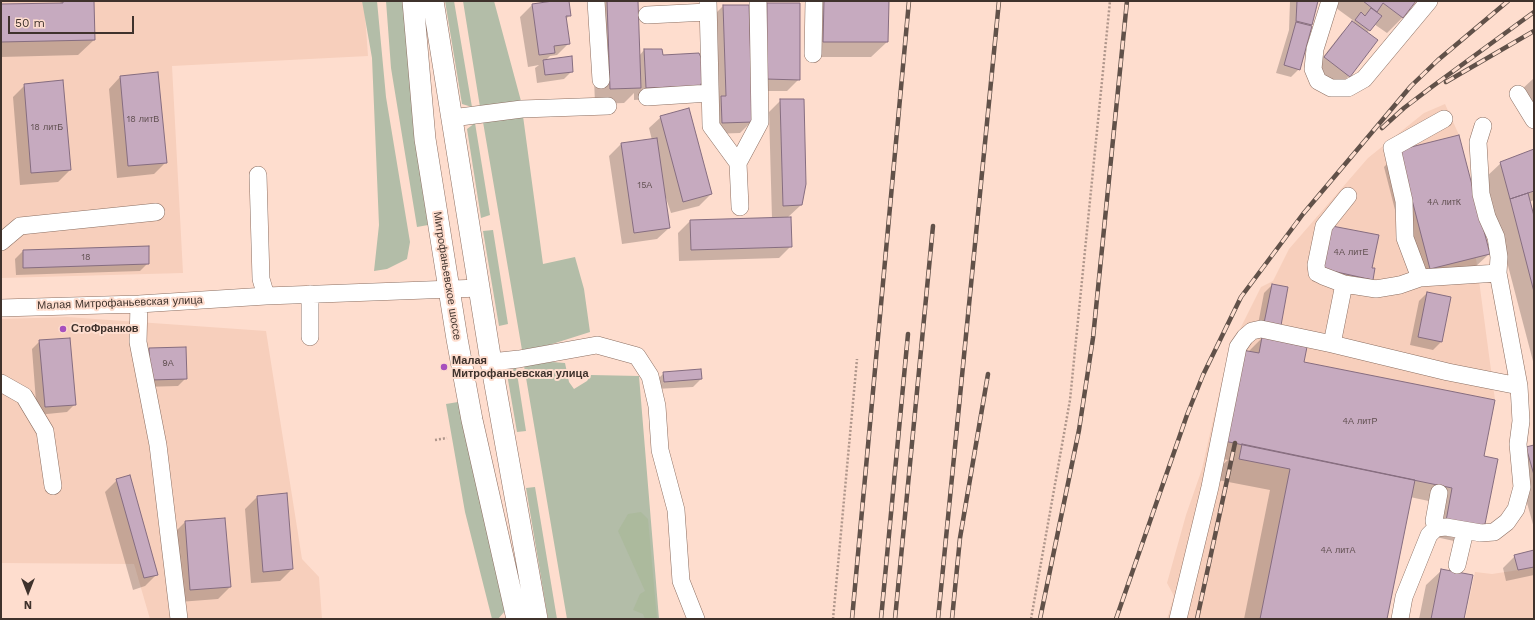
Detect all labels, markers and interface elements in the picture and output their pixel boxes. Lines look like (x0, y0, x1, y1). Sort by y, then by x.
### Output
scale bar (10, 8, 136, 34)
text: 50 m (15, 16, 45, 30)
house number: 18 литВ (127, 114, 159, 124)
house number: 18 литБ (31, 122, 63, 132)
house number: 15А (638, 180, 652, 190)
house number: 4А литК (1427, 197, 1461, 207)
street label: Митрофаньевское шоссе (430, 211, 464, 341)
house number: 4А литЕ (1334, 247, 1368, 257)
house number: 18 (81, 252, 91, 262)
street label: Малая Митрофаньевская улица (37, 294, 203, 312)
place label: СтоФранков (71, 322, 139, 336)
marker: СтоФранков (58, 324, 68, 334)
place label: Малая Митрофаньевская улица (452, 354, 589, 380)
house number: 9А (162, 358, 174, 368)
marker: Малая Митрофаньевская улица (439, 362, 449, 372)
house number: 4А литР (1343, 416, 1377, 426)
house number: 4А литА (1321, 545, 1355, 555)
north arrow (8, 572, 48, 612)
text: N (24, 598, 32, 611)

